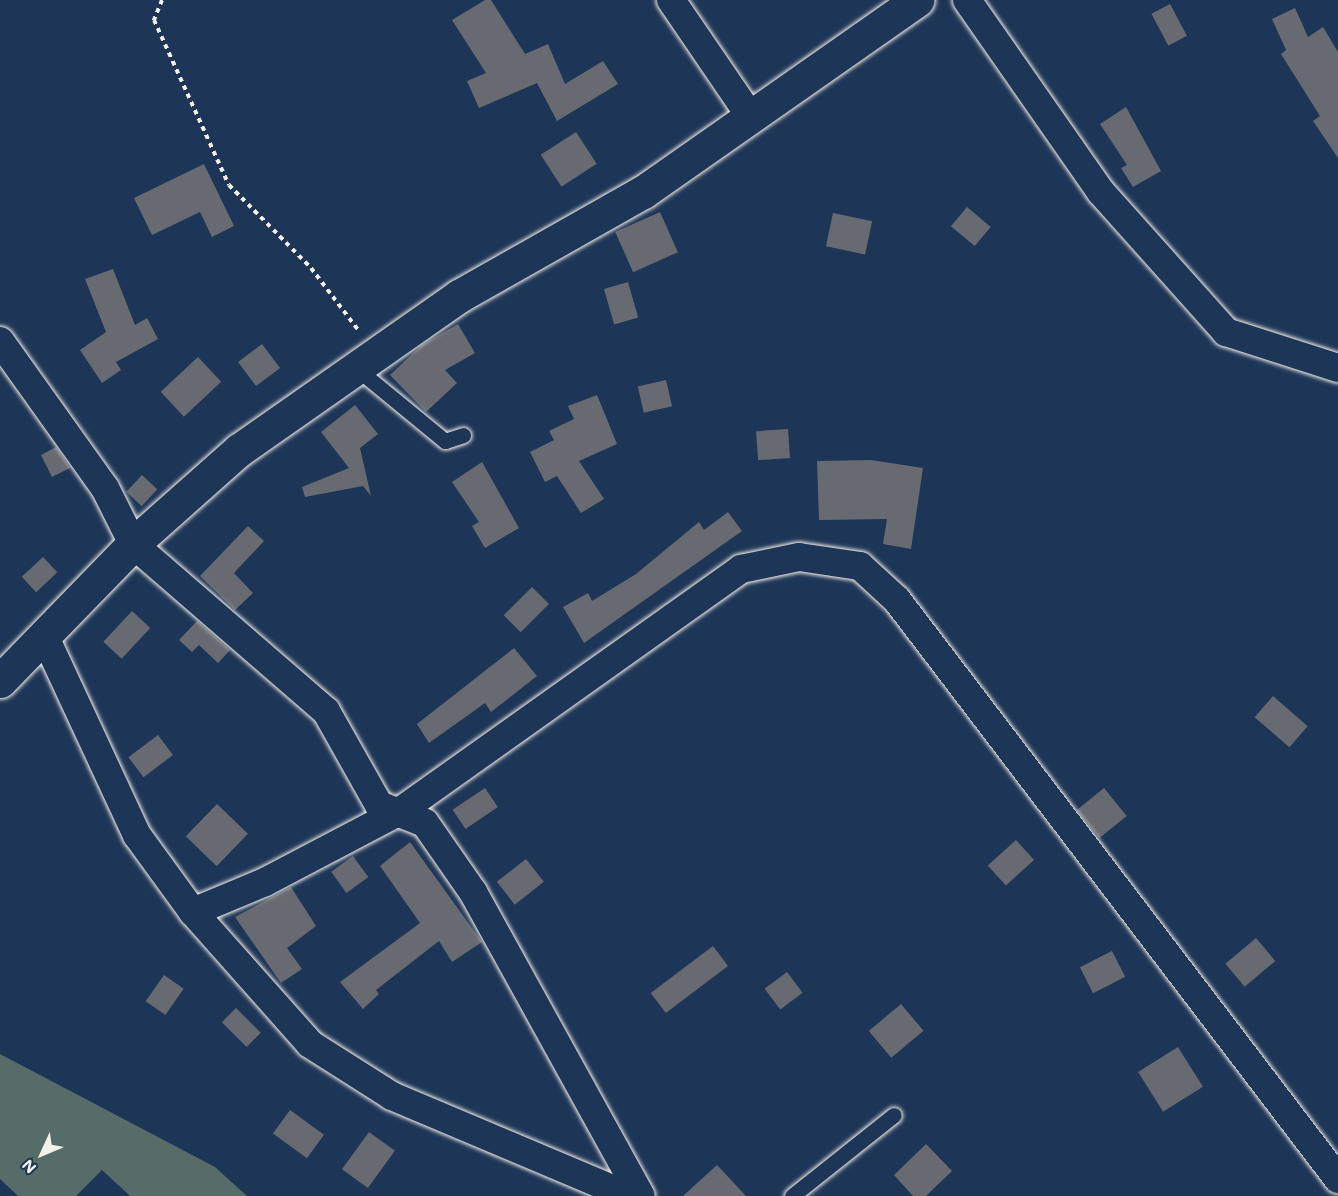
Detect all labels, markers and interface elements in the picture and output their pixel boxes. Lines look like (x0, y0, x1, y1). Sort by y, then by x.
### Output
north arrow (12, 1124, 72, 1184)
text: N (17, 1155, 40, 1179)

